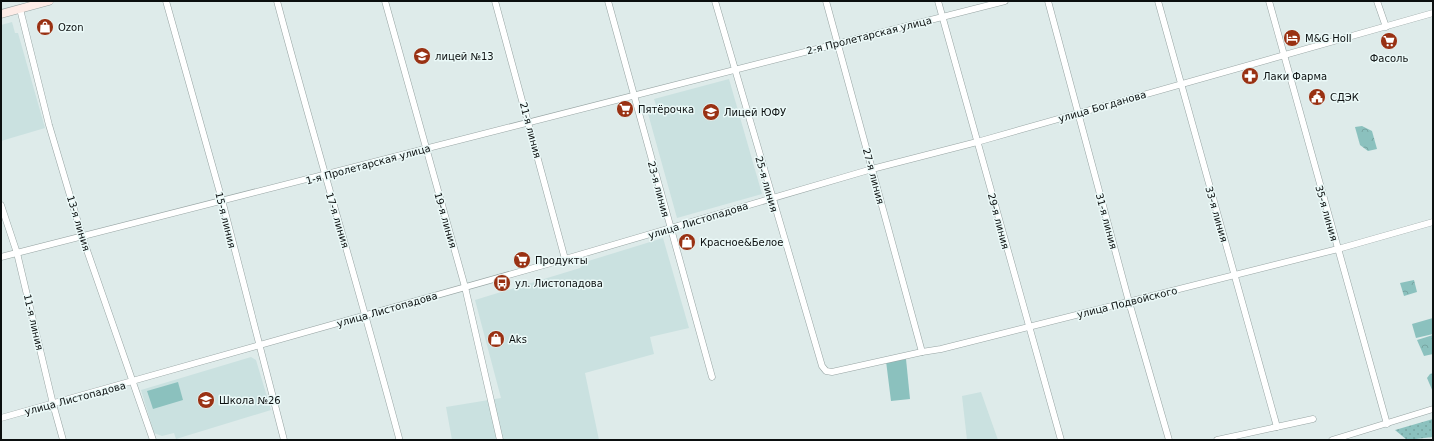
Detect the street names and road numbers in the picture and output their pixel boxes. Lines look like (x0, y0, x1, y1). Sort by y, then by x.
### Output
street label: 2-я Пролетарская улица (805, 15, 933, 56)
street label: улица Богданова (1057, 89, 1147, 124)
street label: 21-я линия (518, 101, 543, 159)
street label: 1-я Пролетарская улица (305, 143, 432, 186)
street label: 27-я линия (861, 147, 886, 205)
street label: 25-я линия (753, 155, 780, 213)
street label: 23-я линия (646, 160, 671, 218)
street label: 35-я линия (1313, 184, 1340, 242)
street label: 33-я линия (1203, 185, 1230, 243)
street label: 15-я линия (213, 191, 238, 249)
street label: 17-я линия (324, 191, 351, 249)
street label: 19-я линия (432, 191, 459, 249)
street label: 29-я линия (986, 192, 1011, 250)
street label: 31-я линия (1094, 192, 1119, 250)
street label: 13-я линия (65, 194, 92, 252)
street label: улица Листопадова (647, 200, 750, 241)
street label: улица Подвойского (1076, 285, 1178, 320)
street label: улица Листопадова (336, 290, 439, 329)
street label: 11-я линия (22, 293, 45, 351)
street label: улица Листопадова (23, 380, 127, 417)

